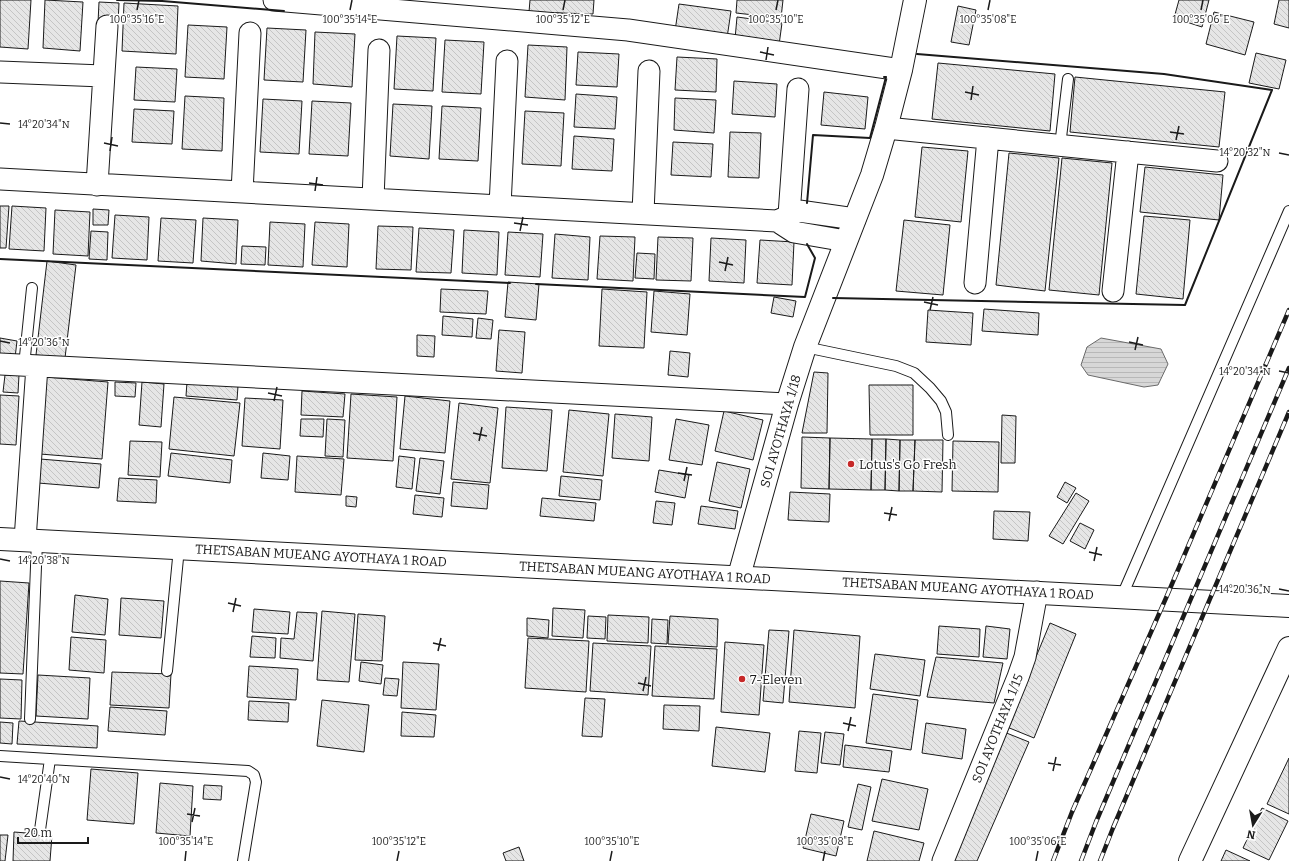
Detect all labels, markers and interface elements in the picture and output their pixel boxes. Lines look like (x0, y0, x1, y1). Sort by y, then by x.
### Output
text: 100°35'16"E (110, 14, 164, 26)
text: 100°35'14"E (323, 14, 377, 26)
text: 100°35'12"E (536, 14, 590, 26)
text: 100°35'10"E (748, 14, 804, 26)
text: 100°35'08"E (960, 14, 1016, 26)
text: 100°35'06"E (1173, 14, 1229, 26)
text: 14°20'34"N (18, 119, 70, 131)
text: 14°20'32"N (1220, 147, 1271, 159)
text: 14°20'36"N (18, 337, 70, 349)
text: 14°20'34"N (1219, 366, 1271, 378)
street label: SOI AYOTHAYA 1/18 (757, 373, 804, 489)
place label: Lotus's Go Fresh (859, 457, 957, 472)
marker: Lotus's Go Fresh (846, 459, 856, 469)
street label: THETSABAN MUEANG AYOTHAYA 1 ROAD (195, 541, 447, 570)
text: 14°20'38"N (18, 555, 70, 567)
street label: THETSABAN MUEANG AYOTHAYA 1 ROAD (519, 558, 771, 587)
street label: THETSABAN MUEANG AYOTHAYA 1 ROAD (842, 574, 1094, 603)
text: 14°20'36"N (1219, 584, 1271, 596)
place label: 7-Eleven (750, 672, 803, 687)
street label: SOI AYOTHAYA 1/15 (969, 672, 1026, 785)
marker: 7-Eleven (737, 674, 747, 684)
text: 14°20'40"N (18, 774, 70, 786)
north arrow (1233, 805, 1273, 845)
scale bar (18, 819, 88, 845)
text: 20 m (24, 826, 53, 840)
text: N (1245, 827, 1257, 842)
text: 100°35'14"E (159, 836, 213, 848)
text: 100°35'12"E (372, 836, 426, 848)
text: 100°35'10"E (584, 836, 640, 848)
text: 100°35'08"E (797, 836, 853, 848)
text: 100°35'06"E (1010, 836, 1066, 848)

